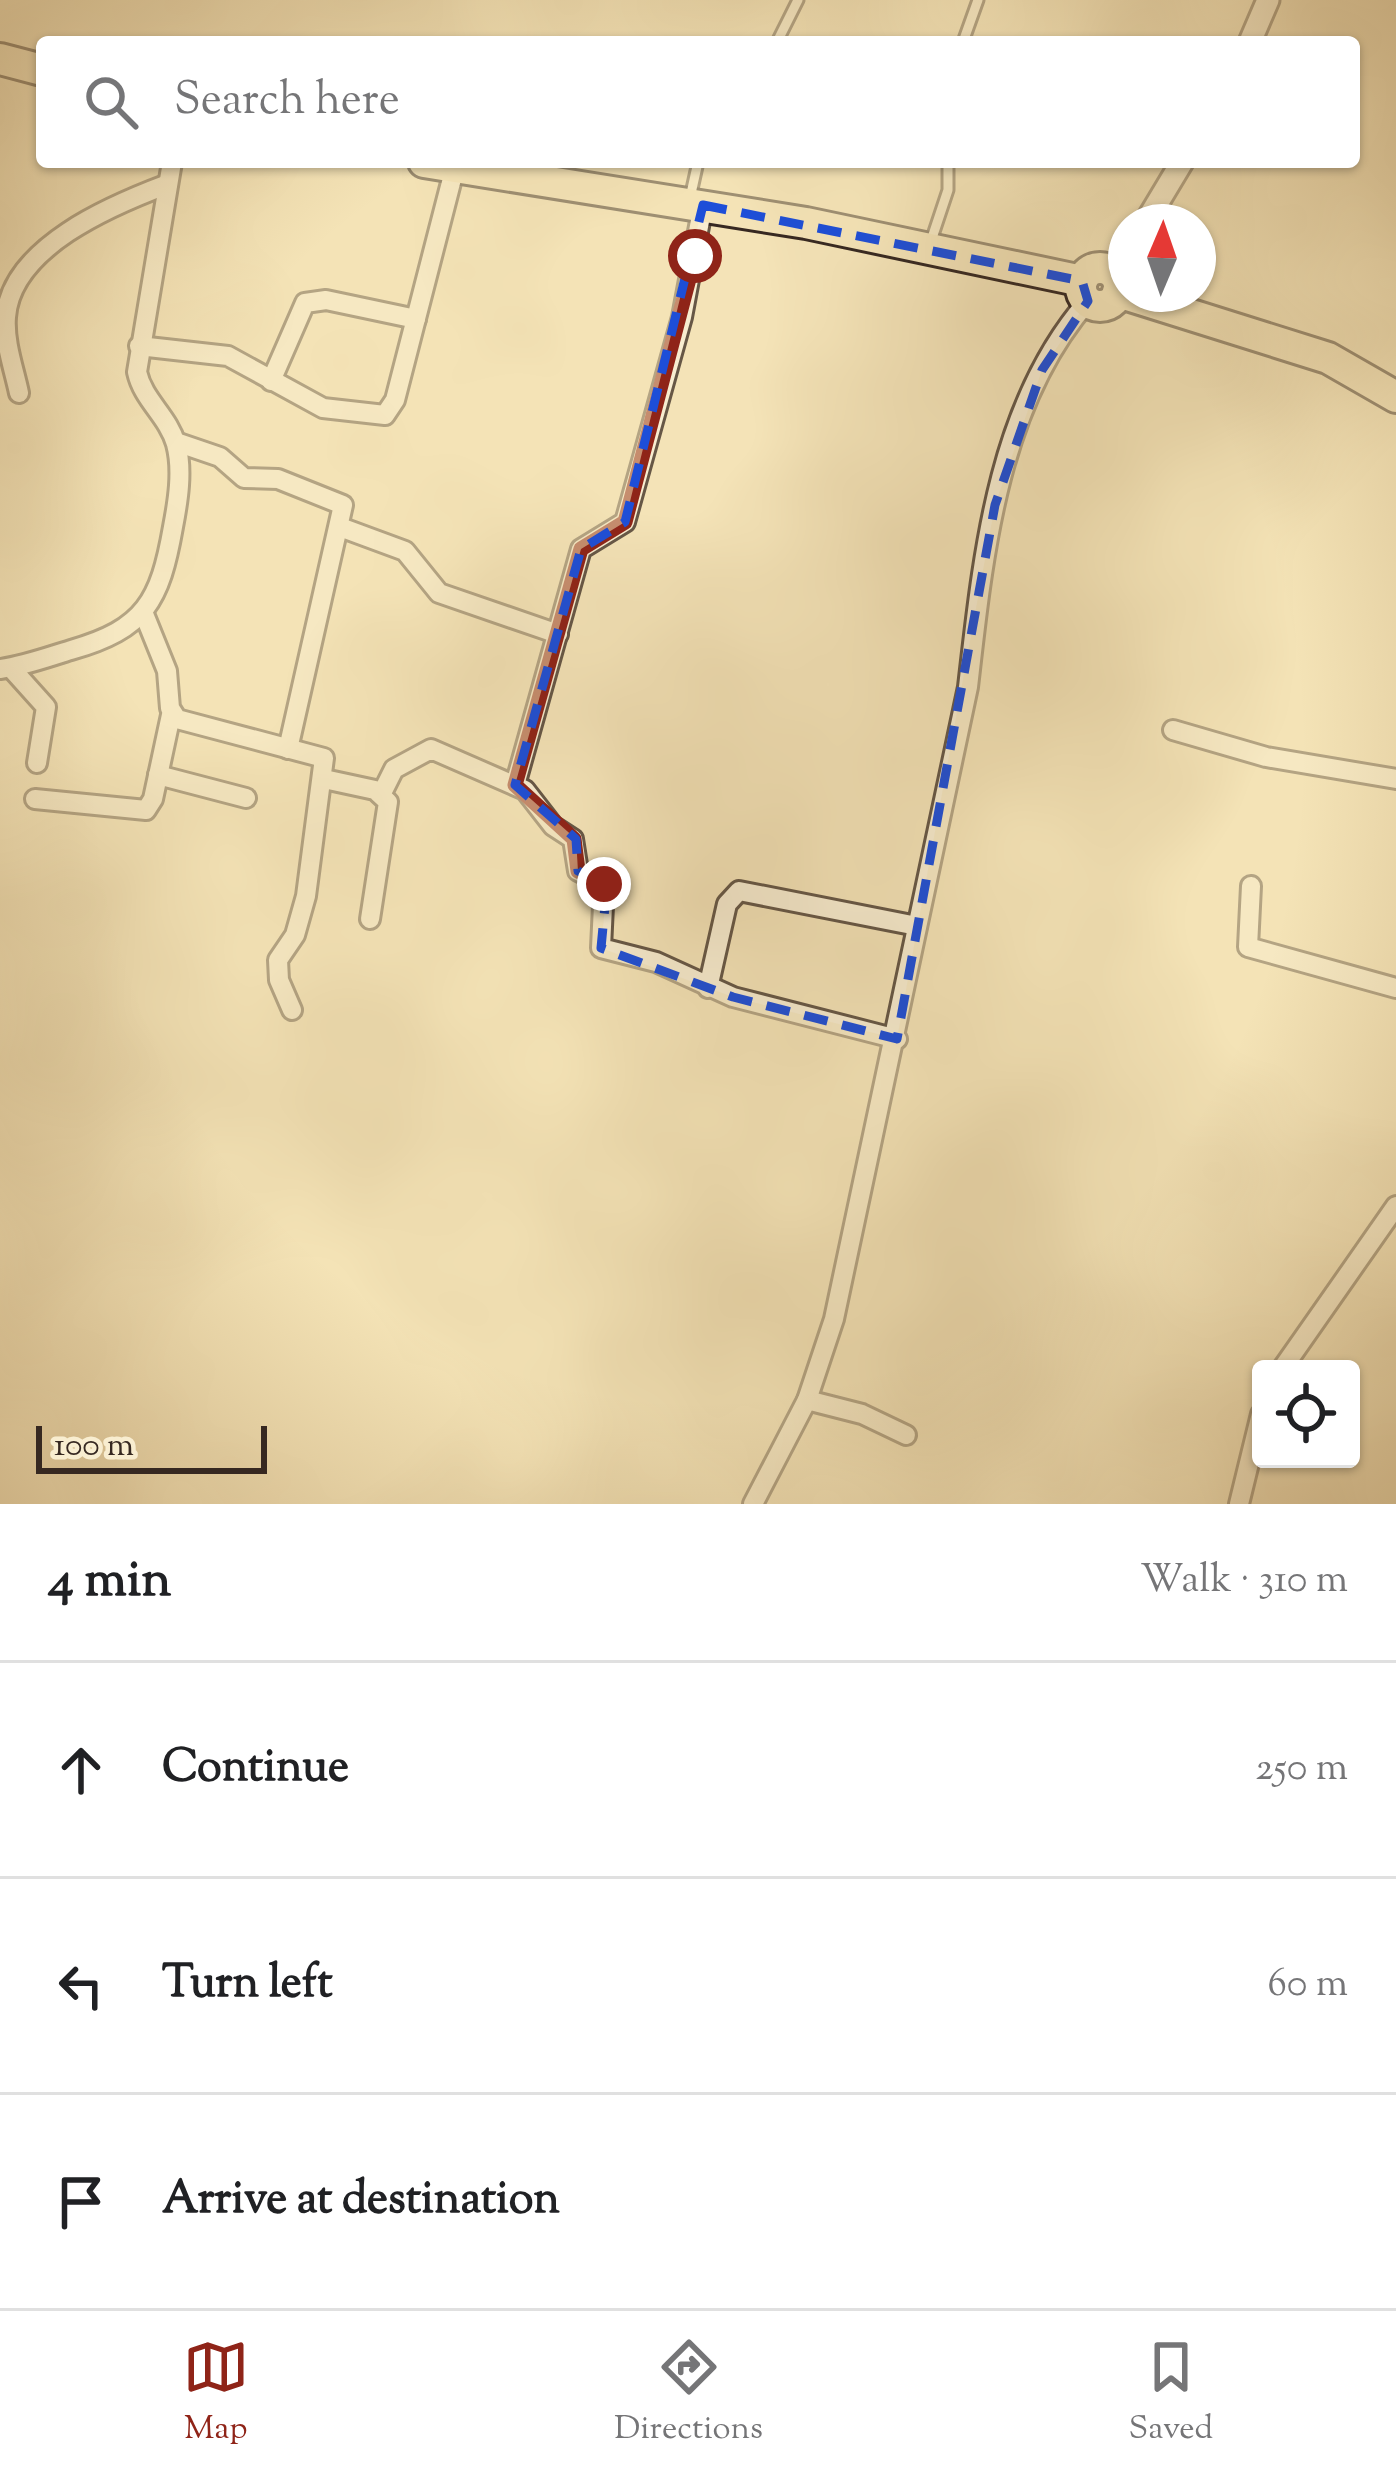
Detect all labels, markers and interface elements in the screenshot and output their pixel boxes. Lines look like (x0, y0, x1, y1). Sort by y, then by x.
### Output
search box (36, 36, 1360, 168)
icon: search (78, 69, 144, 135)
text: Search here (174, 70, 400, 135)
north arrow (1108, 204, 1216, 312)
route start (668, 229, 722, 283)
route end (577, 857, 631, 911)
map controls (1252, 1360, 1360, 1468)
button: locate (1252, 1360, 1360, 1468)
scale bar (36, 1420, 267, 1473)
text: 100 m (54, 1423, 134, 1471)
text: 4 min (48, 1546, 171, 1619)
text: Walk · 310 m (1140, 1554, 1348, 1610)
icon: ahead (48, 1737, 114, 1803)
text: Continue (162, 1737, 349, 1802)
text: 250 m (1255, 1742, 1348, 1798)
icon: left (48, 1953, 114, 2019)
text: Turn left (162, 1953, 333, 2018)
text: 60 m (1267, 1958, 1348, 2014)
icon: arrive (48, 2169, 114, 2235)
text: Arrive at destination (162, 2169, 560, 2234)
tab: Map (183, 2334, 249, 2454)
tab: Directions (614, 2334, 763, 2454)
tab: Saved (1129, 2334, 1213, 2454)

